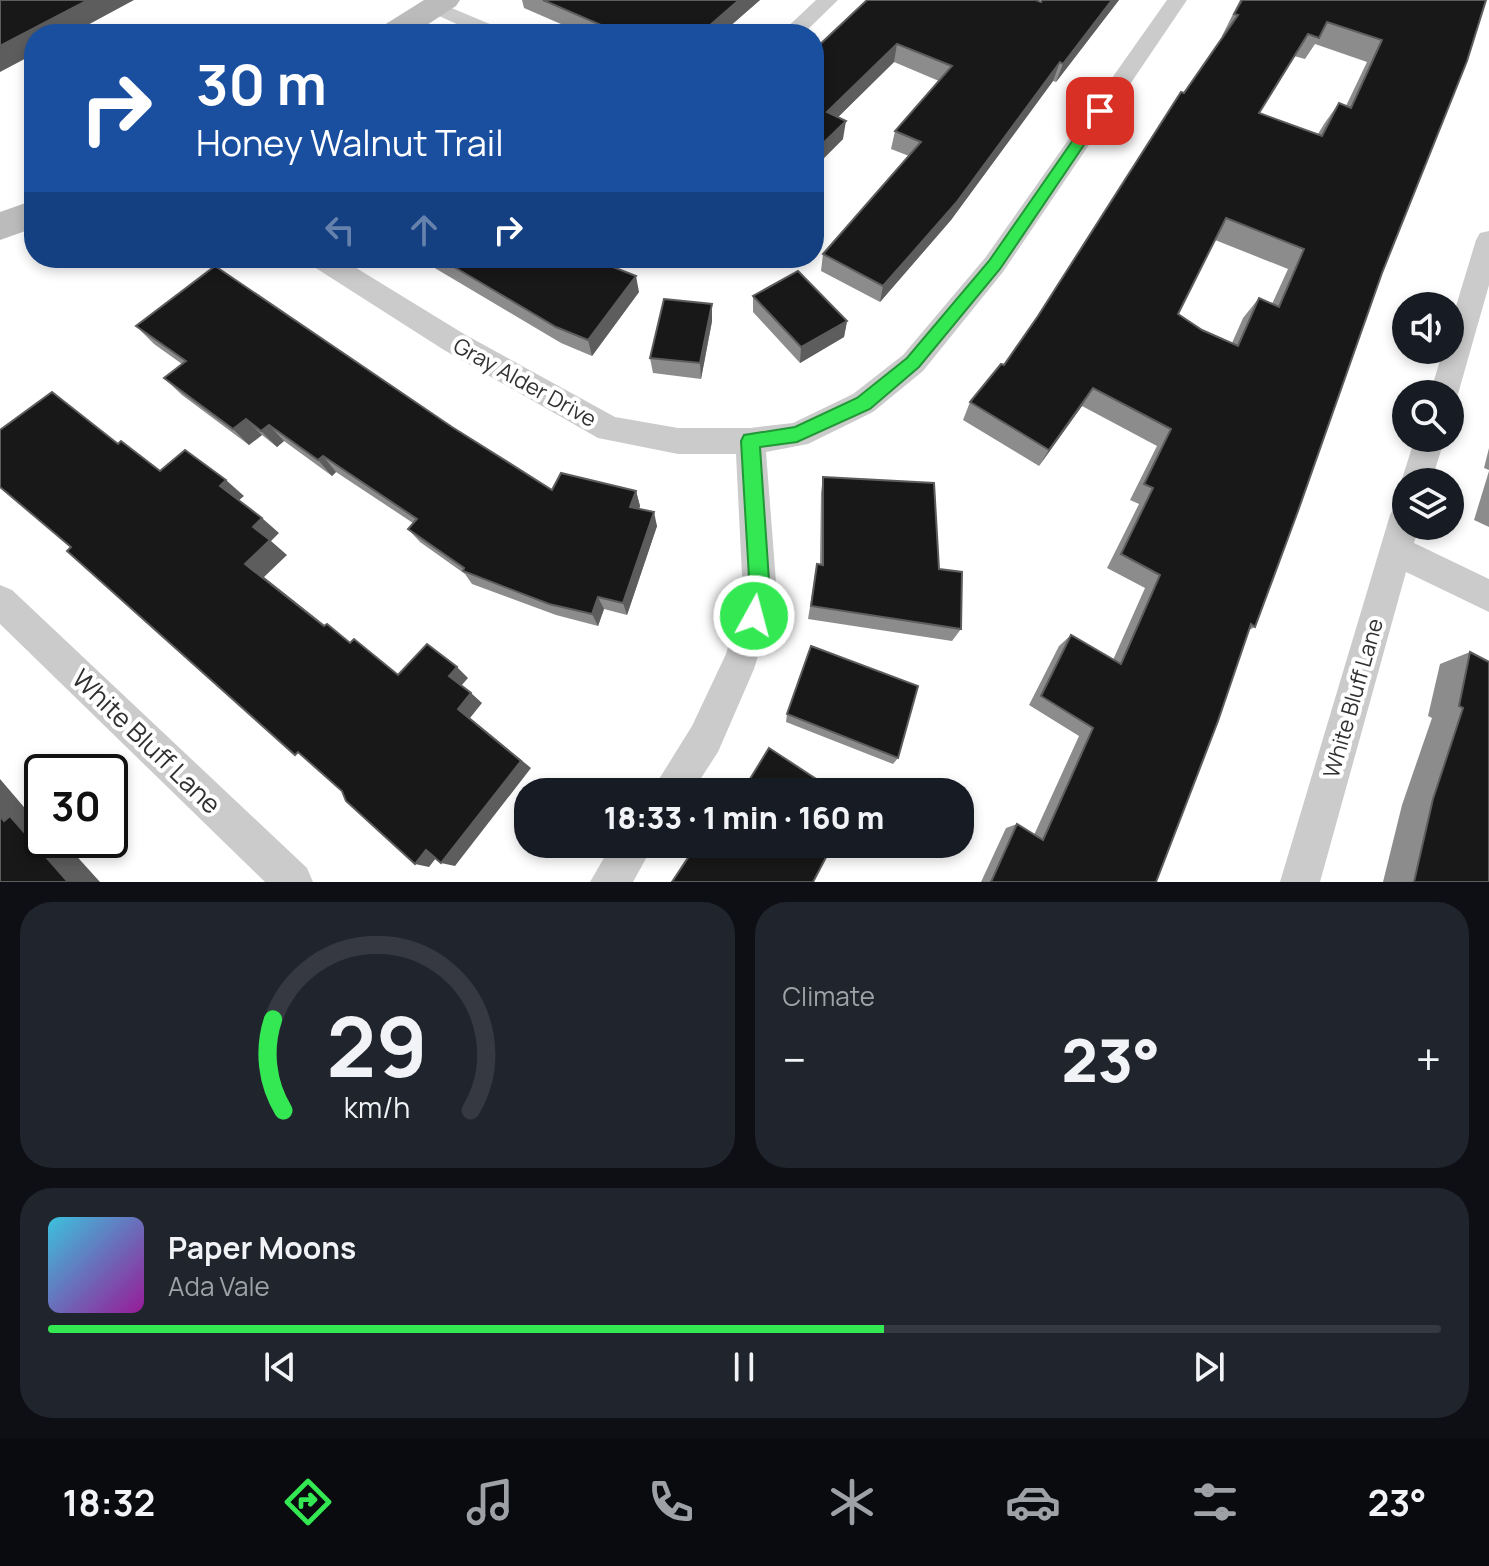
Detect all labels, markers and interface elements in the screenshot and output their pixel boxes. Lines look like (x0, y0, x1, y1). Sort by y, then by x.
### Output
text: 30 m (196, 45, 327, 122)
icon: right (64, 56, 168, 160)
pin (1066, 77, 1134, 145)
icon: arrive (1078, 89, 1122, 133)
text: Honey Walnut Trail (196, 118, 504, 167)
icon: left (318, 208, 362, 252)
icon: ahead (402, 208, 446, 252)
icon: right (486, 208, 530, 252)
map controls (1392, 292, 1464, 540)
button: sound (1392, 292, 1464, 364)
street label: Gray Alder Drive (448, 330, 602, 434)
button: search (1392, 380, 1464, 452)
button: layers (1392, 468, 1464, 540)
position arrow (712, 574, 796, 658)
street label: White Bluff Lane (1316, 615, 1390, 781)
street label: White Bluff Lane (65, 661, 229, 821)
speed limit sign: 30 (24, 754, 128, 858)
text: 18:33 · 1 min · 160 m (604, 797, 884, 838)
text: Climate (783, 978, 875, 1014)
text: 29 (327, 988, 428, 1102)
text: 23° (1062, 1018, 1160, 1100)
text: − (783, 1029, 806, 1089)
text: + (1416, 1029, 1441, 1089)
text: km/h (344, 1088, 410, 1127)
text: Paper Moons (168, 1227, 356, 1268)
text: Ada Vale (168, 1268, 270, 1304)
icon: previous (258, 1345, 302, 1389)
icon: pause (722, 1345, 766, 1389)
icon: next (1187, 1345, 1231, 1389)
icon: directions (280, 1474, 336, 1530)
icon: music (462, 1474, 518, 1530)
icon: phone (643, 1474, 699, 1530)
icon: climate (824, 1474, 880, 1530)
icon: car (1005, 1474, 1061, 1530)
icon: filters (1187, 1474, 1243, 1530)
text: 18:32 (63, 1478, 155, 1527)
text: 23° (1368, 1478, 1426, 1527)

